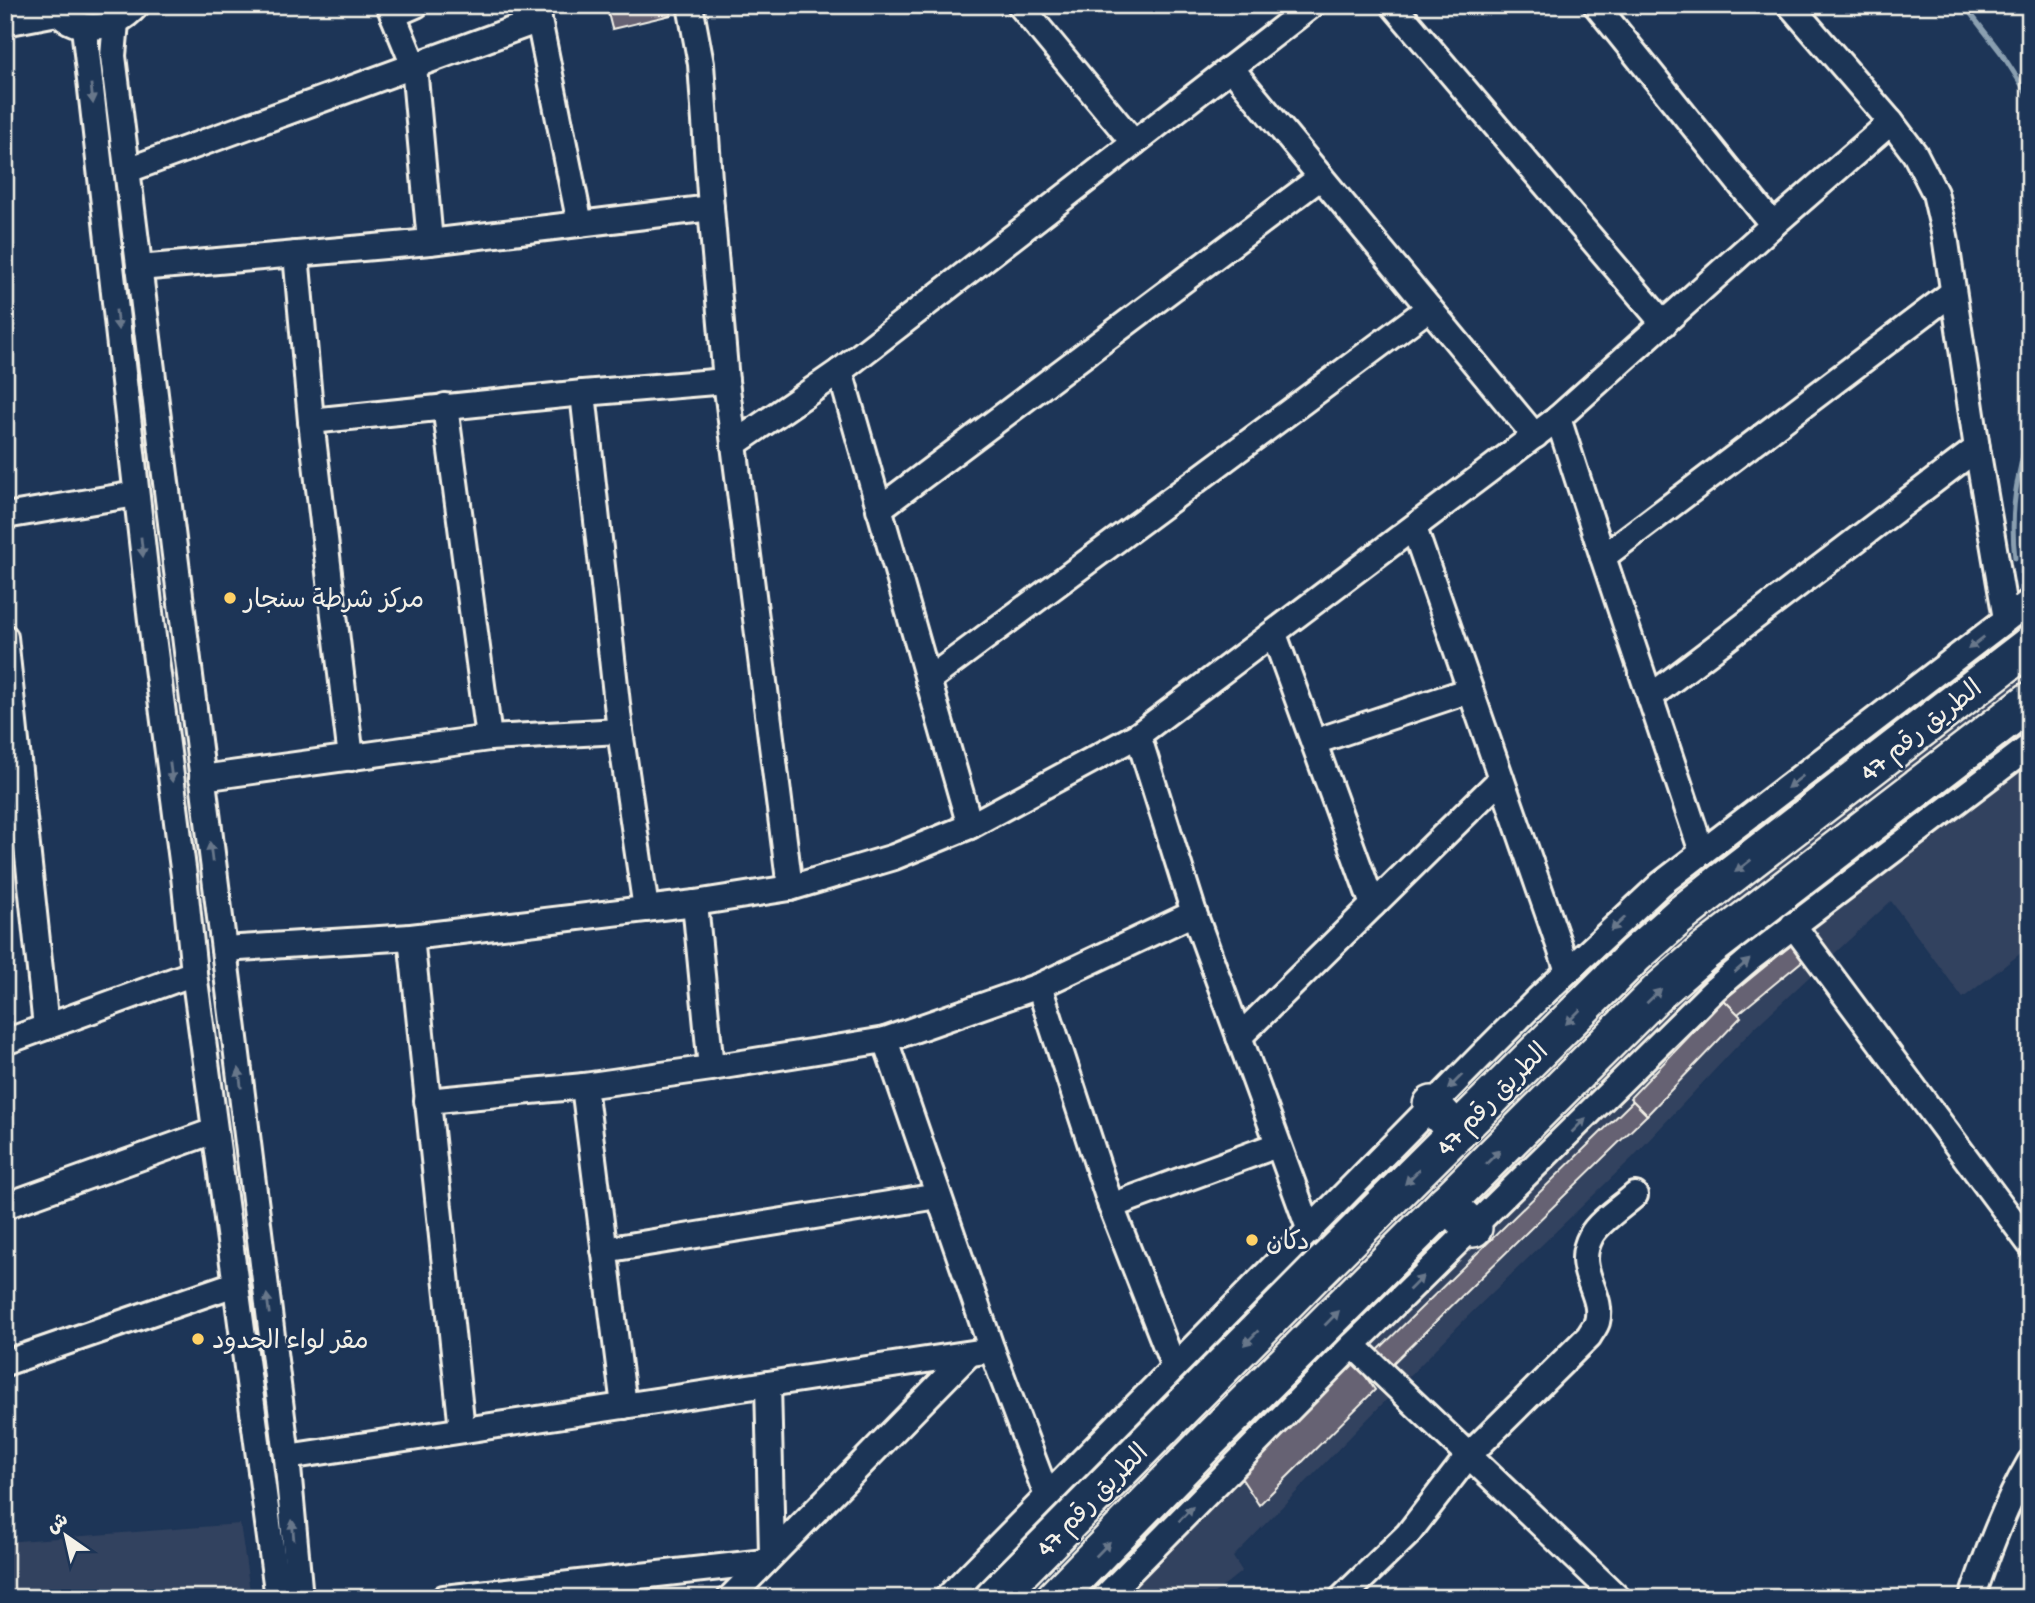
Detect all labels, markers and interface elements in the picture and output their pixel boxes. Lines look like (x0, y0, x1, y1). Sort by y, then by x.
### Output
one-way arrow (86, 84, 97, 106)
one-way arrow (112, 310, 123, 332)
one-way arrow (137, 536, 148, 558)
place label: مركز شرطة سنجار (242, 587, 424, 618)
marker: مركز شرطة سنجار (222, 590, 238, 606)
one-way arrow (1967, 635, 1985, 650)
street label: الطريق رقم 47 (1855, 675, 1990, 790)
one-way arrow (165, 761, 176, 783)
one-way arrow (1787, 774, 1805, 789)
one-way arrow (206, 841, 217, 863)
one-way arrow (1734, 858, 1752, 872)
one-way arrow (1609, 916, 1627, 932)
one-way arrow (1733, 958, 1751, 974)
one-way arrow (1645, 989, 1662, 1005)
one-way arrow (1565, 1009, 1582, 1026)
street label: الطريق رقم 47 (1431, 1038, 1557, 1164)
one-way arrow (234, 1067, 245, 1089)
one-way arrow (1446, 1074, 1463, 1091)
one-way arrow (1570, 1117, 1587, 1133)
one-way arrow (1484, 1148, 1501, 1165)
one-way arrow (1404, 1169, 1421, 1185)
place label: دكان (1266, 1229, 1310, 1260)
marker: دكان (1244, 1232, 1260, 1248)
one-way arrow (1407, 1276, 1424, 1292)
one-way arrow (262, 1293, 273, 1315)
one-way arrow (1323, 1309, 1340, 1326)
place label: مقر لواء الحدود (212, 1328, 369, 1359)
one-way arrow (1243, 1329, 1259, 1346)
marker: مقر لواء الحدود (190, 1331, 206, 1347)
street label: الطريق رقم 47 (1031, 1439, 1157, 1565)
north arrow (32, 1502, 102, 1572)
one-way arrow (1177, 1505, 1194, 1522)
text: ش (43, 1509, 74, 1540)
one-way arrow (288, 1519, 299, 1541)
one-way arrow (1094, 1541, 1110, 1558)

